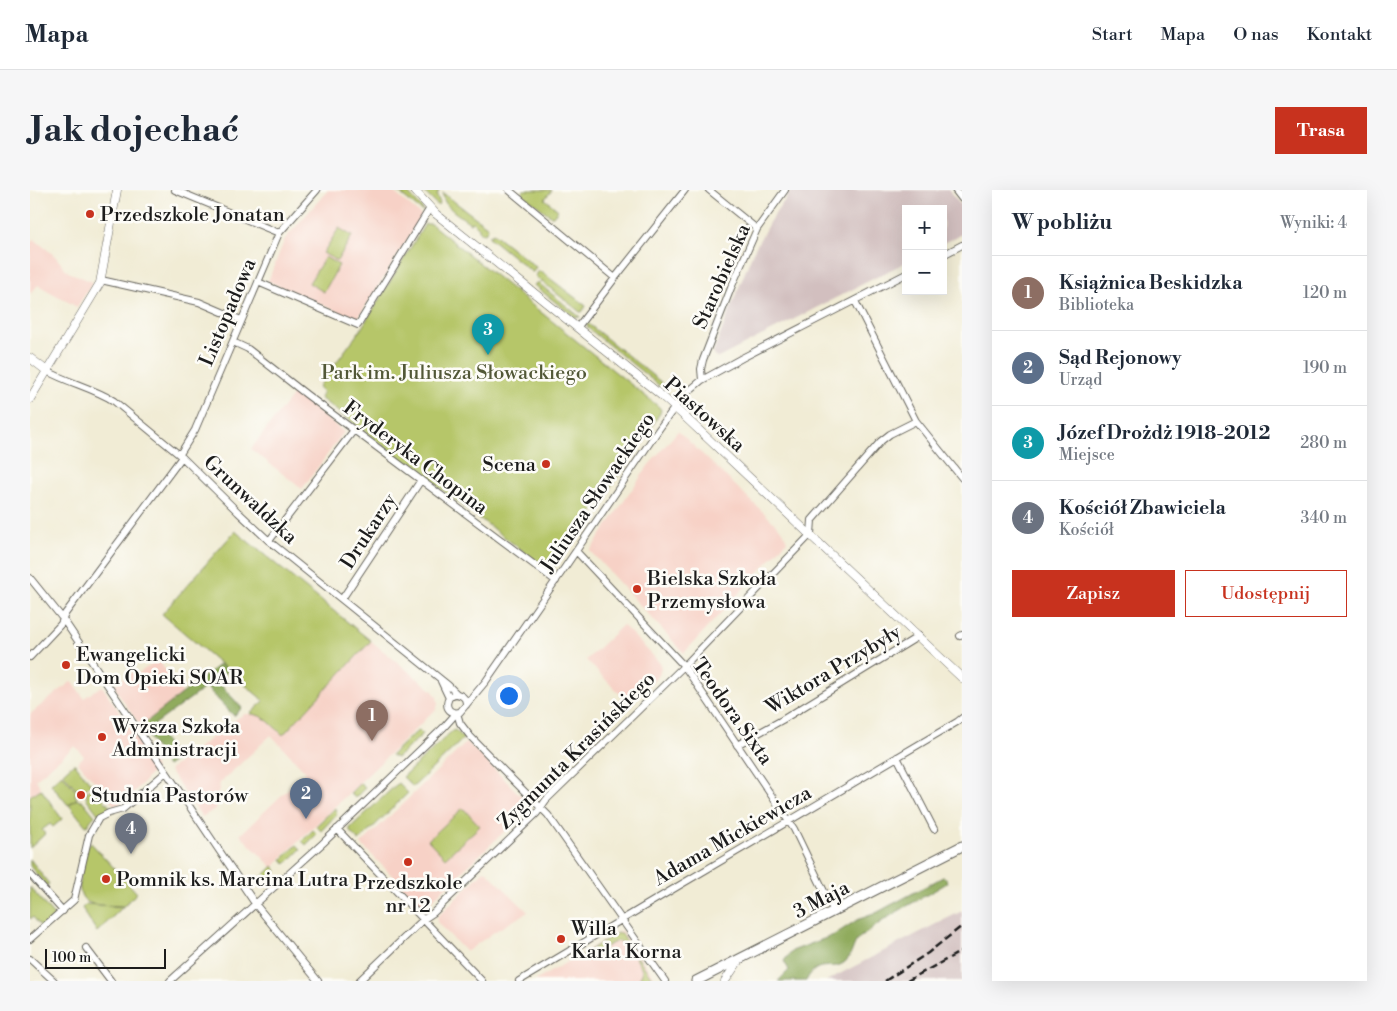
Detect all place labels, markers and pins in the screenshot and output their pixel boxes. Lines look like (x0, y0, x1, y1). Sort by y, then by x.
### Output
place label: Przedszkole Jonatan (100, 203, 285, 228)
marker: Przedszkole Jonatan (84, 208, 96, 220)
pin: 3 (472, 314, 504, 355)
place label: Scena (482, 453, 537, 478)
marker: Scena (540, 458, 552, 470)
place label: Bielska Szkoła Przemysłowa (646, 567, 777, 615)
marker: Bielska Szkoła Przemysłowa (631, 583, 643, 595)
place label: Ewangelicki Dom Opieki SOAR (76, 643, 244, 691)
marker: Ewangelicki Dom Opieki SOAR (60, 659, 72, 671)
pin: 1 (356, 700, 388, 741)
place label: Wyższa Szkoła Administracji (111, 715, 241, 763)
marker: Wyższa Szkoła Administracji (96, 731, 108, 743)
pin: 2 (290, 778, 322, 819)
place label: Studnia Pastorów (91, 784, 249, 809)
marker: Studnia Pastorów (75, 789, 87, 801)
pin: 4 (115, 813, 147, 854)
marker: Przedszkole nr 12 (402, 856, 414, 868)
place label: Pomnik ks. Marcina Lutra (116, 868, 349, 893)
place label: Przedszkole nr 12 (353, 871, 463, 919)
marker: Pomnik ks. Marcina Lutra (100, 873, 112, 885)
place label: Willa Karla Korna (570, 917, 683, 965)
marker: Willa Karla Korna (555, 933, 567, 945)

